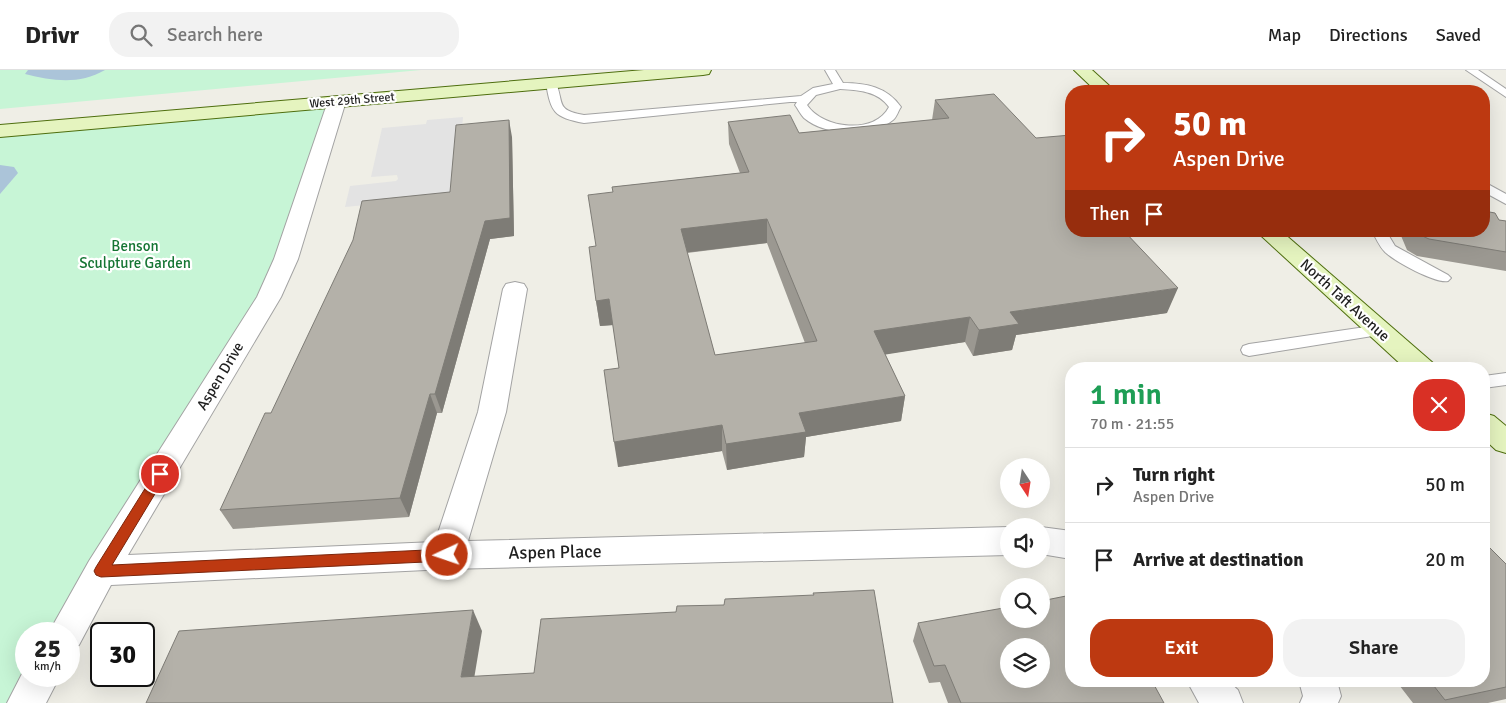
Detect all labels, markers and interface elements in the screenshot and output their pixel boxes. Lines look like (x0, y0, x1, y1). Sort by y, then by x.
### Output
search box (109, 12, 459, 57)
text: Drivr (25, 20, 79, 50)
icon: search (127, 21, 155, 49)
text: Search here (167, 23, 263, 47)
text: Map (1268, 24, 1301, 46)
text: Directions (1329, 24, 1408, 46)
text: Saved (1436, 24, 1481, 46)
street label: West 29th Street (309, 89, 395, 112)
text: 50 m (1173, 102, 1247, 145)
icon: right (1090, 105, 1155, 170)
text: Aspen Drive (1173, 145, 1285, 172)
icon: arrive (1140, 200, 1168, 228)
text: Then (1090, 202, 1130, 226)
park label: Benson Sculpture Garden (79, 237, 191, 272)
street label: North Taft Avenue (1296, 255, 1394, 345)
street label: Aspen Drive (193, 339, 247, 413)
text: 1 min (1090, 376, 1162, 413)
button: close (1413, 379, 1465, 431)
text: 70 m · 21:55 (1090, 414, 1174, 434)
pin (139, 453, 181, 495)
north arrow (1000, 458, 1050, 508)
map controls (1000, 458, 1050, 688)
icon: arrive (146, 460, 174, 488)
text: Turn right (1133, 463, 1215, 487)
icon: right (1090, 471, 1118, 499)
text: 50 m (1425, 473, 1465, 497)
text: Aspen Drive (1133, 487, 1214, 507)
button: sound (1000, 518, 1050, 568)
position arrow (420, 528, 472, 580)
street label: Aspen Place (508, 540, 602, 564)
icon: arrive (1090, 546, 1118, 574)
text: Arrive at destination (1133, 548, 1304, 572)
text: 20 m (1425, 548, 1465, 572)
button: search (1000, 578, 1050, 628)
button: Exit (1090, 619, 1273, 677)
button: Share (1283, 619, 1465, 677)
speed limit sign: 30 (90, 622, 155, 687)
text: 25 (34, 633, 61, 664)
button: layers (1000, 638, 1050, 688)
text: km/h (34, 659, 61, 674)

